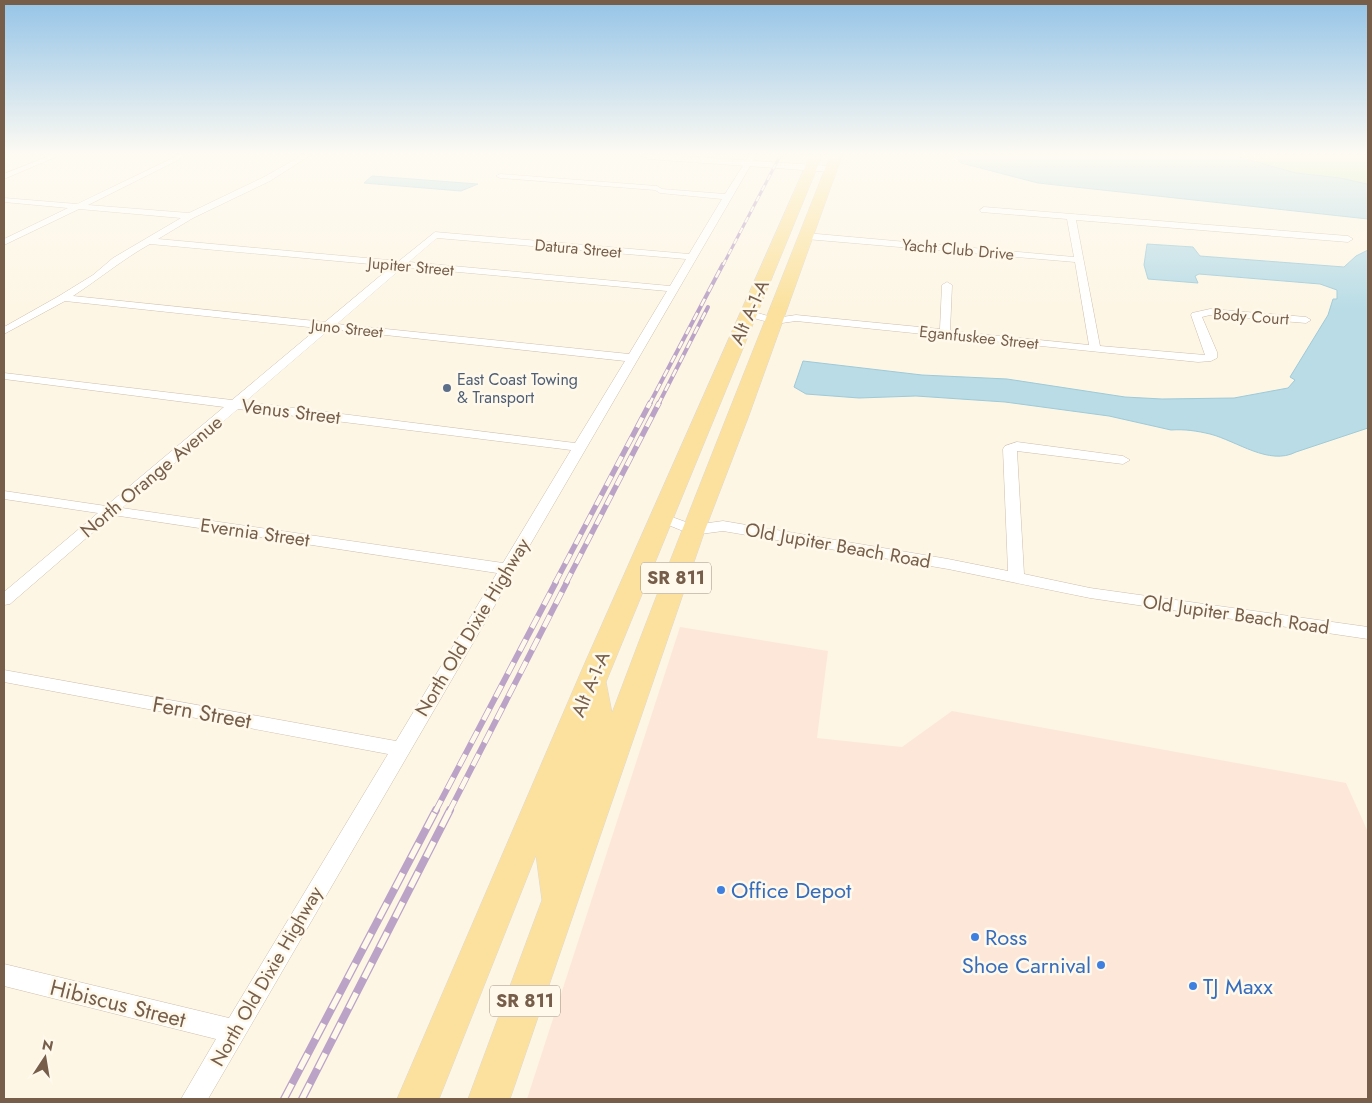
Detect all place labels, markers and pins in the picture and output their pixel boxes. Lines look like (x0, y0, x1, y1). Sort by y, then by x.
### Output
place label: East Coast Towing & Transport (457, 368, 578, 409)
marker: East Coast Towing & Transport (441, 382, 453, 394)
place label: Office Depot (731, 874, 852, 906)
marker: Office Depot (715, 884, 727, 896)
place label: Ross (985, 921, 1027, 953)
marker: Ross (969, 931, 981, 943)
place label: Shoe Carnival (962, 949, 1091, 981)
marker: Shoe Carnival (1095, 959, 1107, 971)
place label: TJ Maxx (1203, 970, 1273, 1002)
marker: TJ Maxx (1187, 980, 1199, 992)

